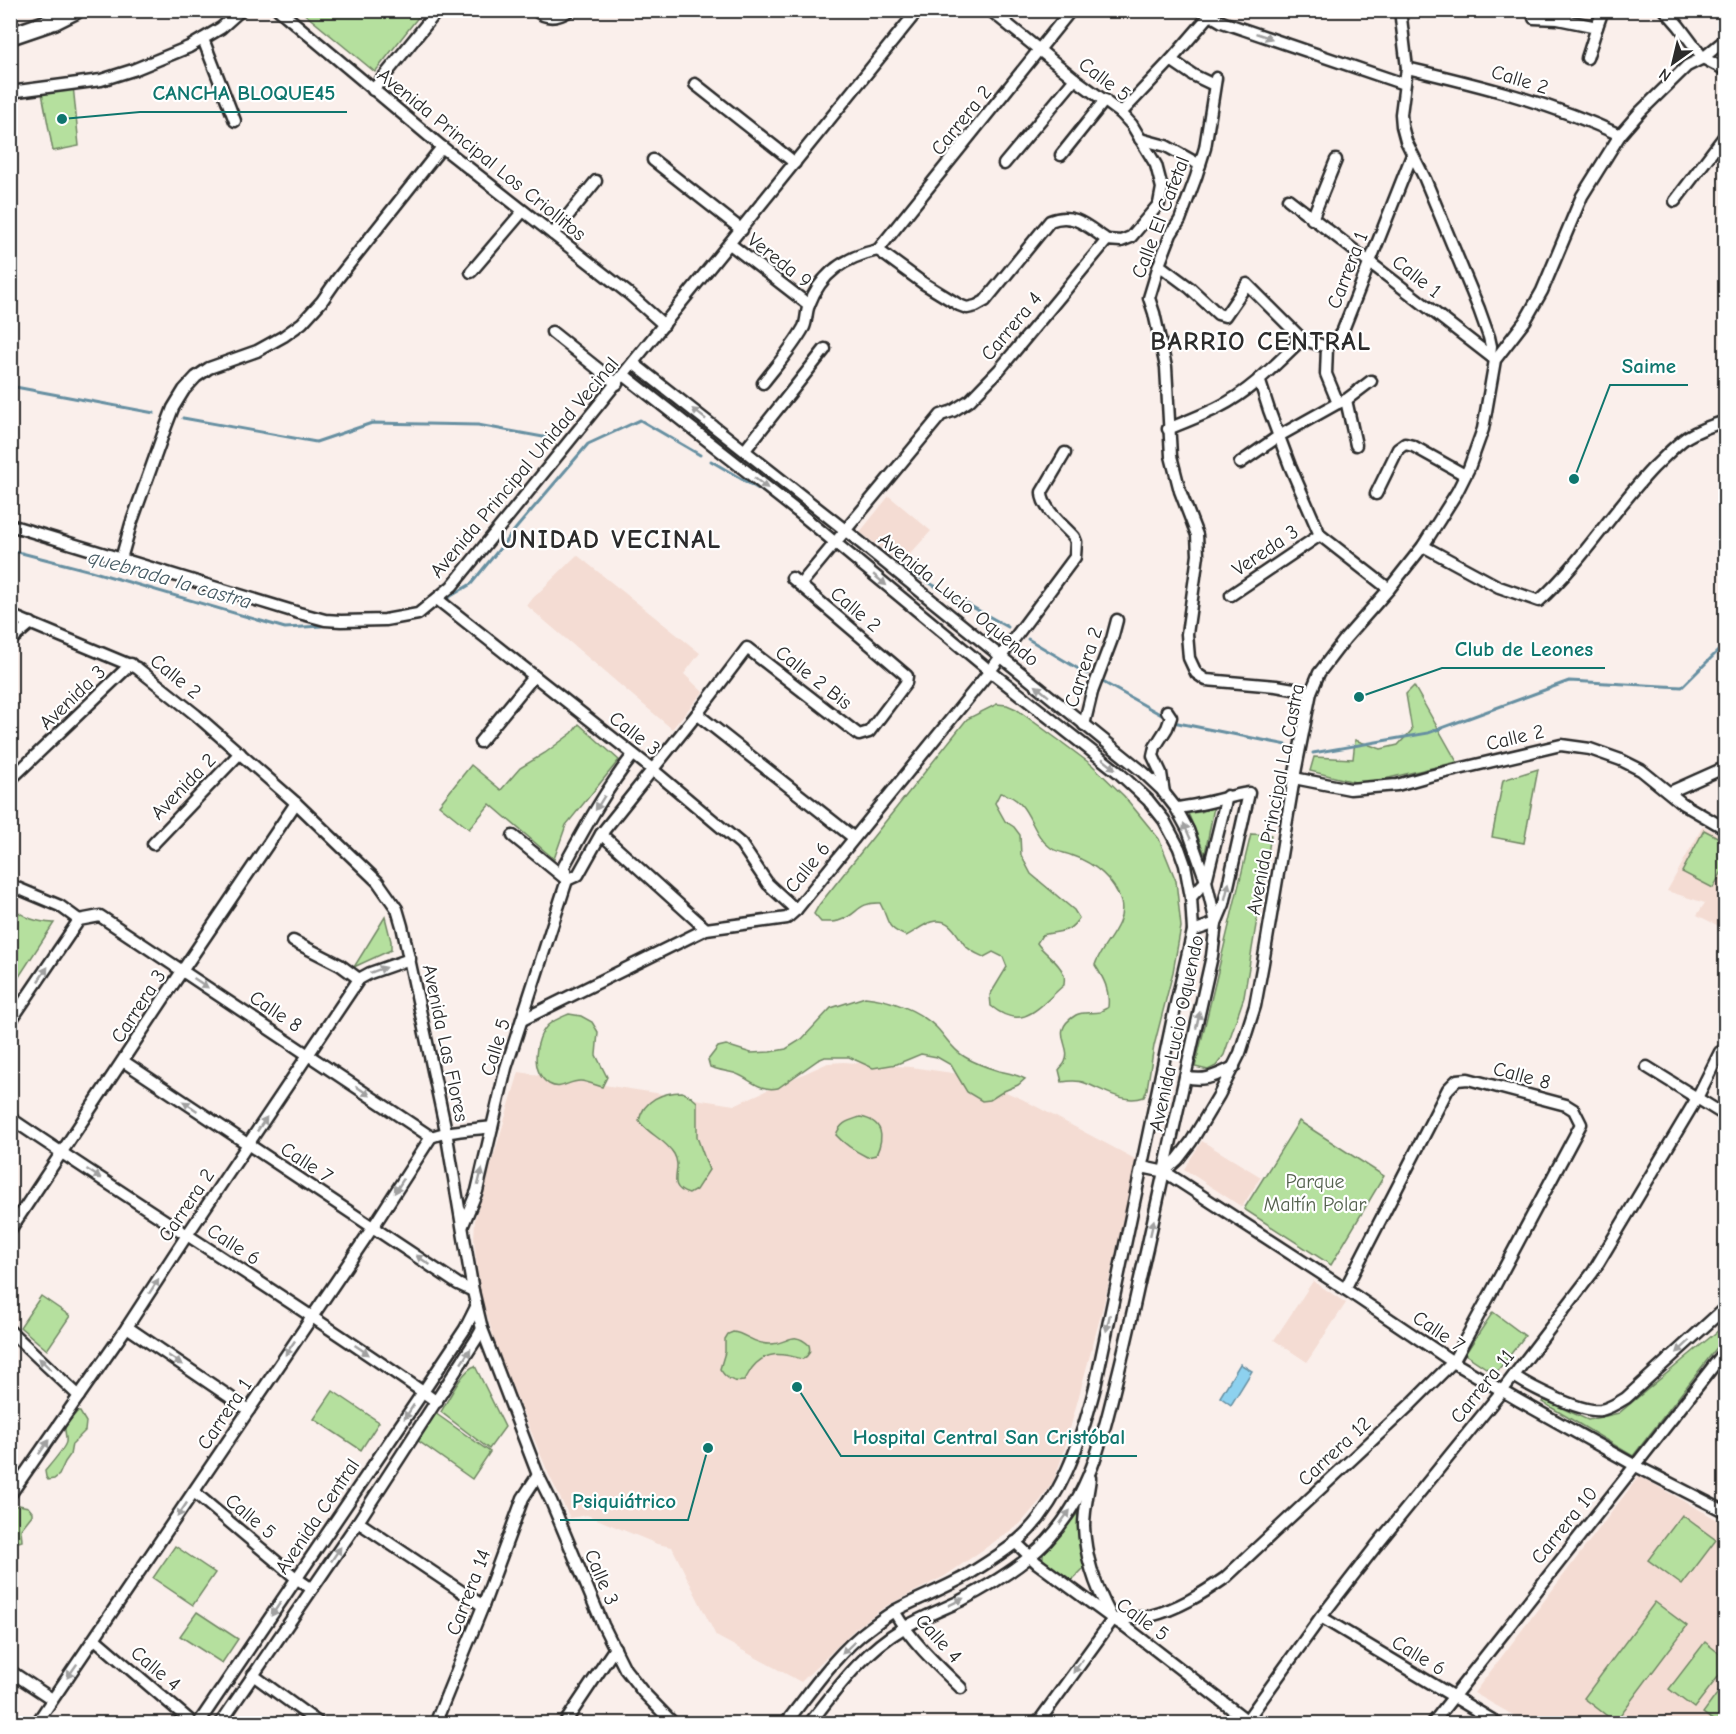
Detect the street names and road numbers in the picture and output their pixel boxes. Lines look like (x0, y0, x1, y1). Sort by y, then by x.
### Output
street label: Calle 5 (1074, 52, 1135, 106)
street label: Calle 2 (1489, 60, 1551, 99)
street label: Avenida Principal Los Criollitos (373, 63, 590, 246)
street label: Carrera 2 (926, 81, 996, 160)
street label: Calle El Cafetal (1127, 153, 1194, 281)
street label: Vereda 9 (743, 228, 816, 293)
street label: Carrera 1 (1322, 228, 1373, 312)
street label: Calle 1 (1388, 250, 1446, 303)
street label: Carrera 4 (976, 287, 1047, 365)
street label: Avenida Principal Unidad Vecinal (425, 352, 623, 582)
street label: Vereda 3 (1228, 520, 1303, 581)
street label: Avenida Lucio Oquendo (874, 528, 1044, 671)
street label: Calle 2 (826, 582, 885, 637)
street label: Carrera 2 (1060, 624, 1107, 710)
street label: Calle 2 Bis (771, 640, 856, 714)
street label: Calle 2 (146, 649, 206, 704)
street label: Avenida 3 (35, 660, 110, 734)
street label: Avenida Principal La Castra (1242, 682, 1309, 917)
street label: Calle 3 (605, 706, 665, 760)
street label: Calle 2 (1484, 720, 1546, 755)
street label: Avenida 2 (146, 748, 221, 824)
street label: Calle 6 (780, 837, 835, 897)
street label: Avenida Lucio Oquendo (1144, 933, 1209, 1133)
street label: Avenida Las Flores (418, 962, 473, 1124)
street label: Carrera 3 (106, 965, 171, 1047)
street label: Calle 8 (245, 986, 306, 1037)
street label: Calle 5 (476, 1016, 515, 1079)
street label: Calle 8 (1491, 1057, 1553, 1094)
street label: Calle 7 (276, 1137, 338, 1188)
street label: Carrera 2 (154, 1164, 219, 1246)
street label: Calle 6 (203, 1219, 265, 1270)
street label: Calle 7 (1408, 1306, 1469, 1357)
street label: Carrera 11 (1446, 1345, 1519, 1428)
street label: Carrera 1 (192, 1374, 256, 1454)
street label: Carrera 12 (1293, 1412, 1375, 1491)
street label: Avenida Central (270, 1454, 364, 1578)
street label: Carrera 10 (1526, 1482, 1603, 1569)
street label: Calle 5 (221, 1489, 281, 1544)
street label: Carrera 14 (442, 1546, 495, 1638)
street label: Calle 3 (580, 1546, 623, 1608)
street label: Calle 5 (1112, 1593, 1173, 1646)
street label: Calle 4 (911, 1609, 966, 1667)
street label: Calle 6 (1388, 1630, 1450, 1680)
street label: Calle 4 (126, 1641, 185, 1696)

